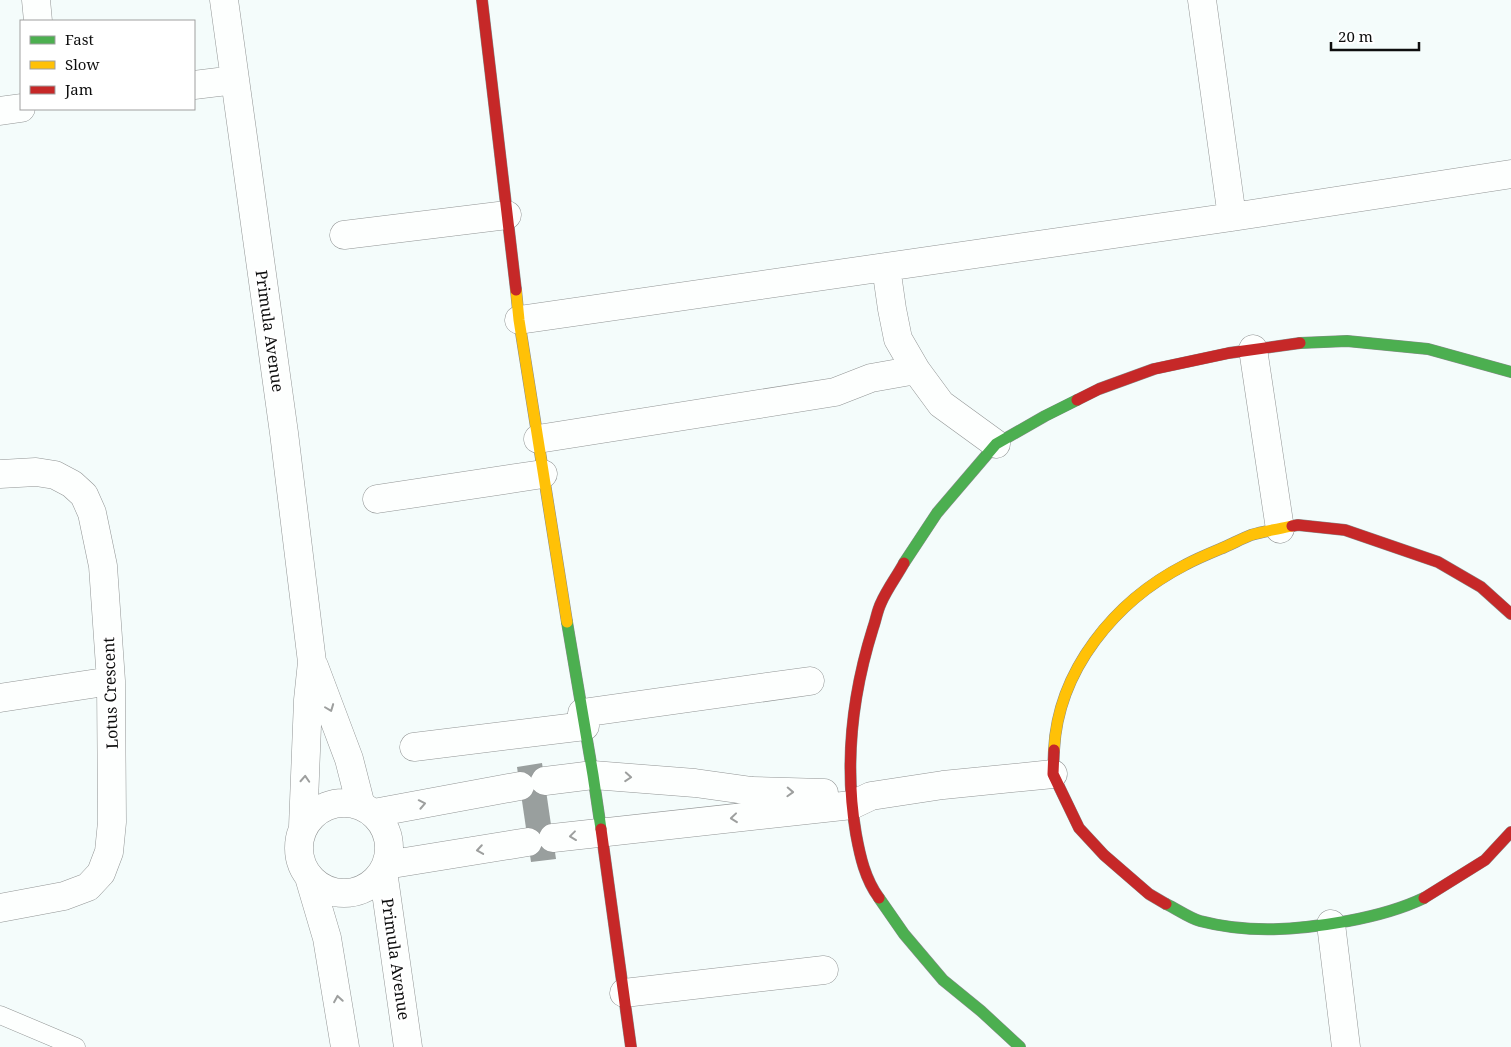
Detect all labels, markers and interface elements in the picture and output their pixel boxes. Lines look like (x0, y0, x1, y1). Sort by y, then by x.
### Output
legend (20, 20, 195, 110)
scale bar (1331, 20, 1418, 52)
text: 20 m (1338, 26, 1373, 46)
text: Fast (65, 29, 94, 49)
text: Slow (65, 54, 99, 74)
text: Jam (64, 79, 93, 99)
street label: Primula Avenue (251, 269, 289, 393)
street label: Lotus Crescent (97, 636, 123, 749)
one-way arrow (324, 703, 335, 712)
one-way arrow (624, 772, 632, 783)
one-way arrow (300, 774, 310, 782)
one-way arrow (786, 787, 794, 798)
one-way arrow (417, 800, 426, 810)
one-way arrow (730, 812, 738, 823)
one-way arrow (568, 830, 576, 841)
one-way arrow (476, 844, 484, 855)
street label: Primula Avenue (377, 897, 415, 1021)
one-way arrow (333, 994, 344, 1002)

